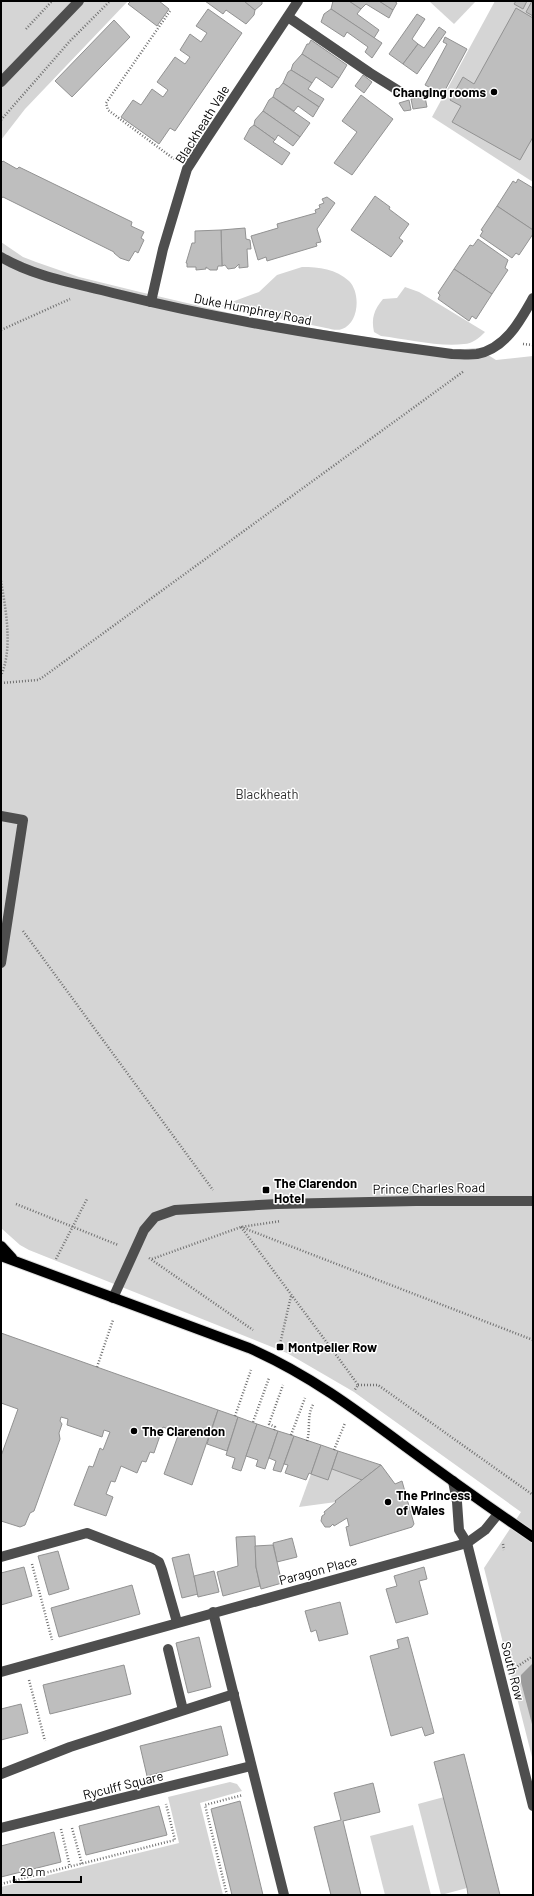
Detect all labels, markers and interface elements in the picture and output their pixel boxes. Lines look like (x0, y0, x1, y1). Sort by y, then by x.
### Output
street label: Blackheath Vale (172, 82, 232, 166)
place label: Changing rooms (393, 84, 486, 100)
marker: Changing rooms (489, 87, 499, 97)
street label: Duke Humphrey Road (193, 290, 313, 328)
park label: Blackheath (235, 786, 299, 802)
place label: The Clarendon Hotel (274, 1175, 357, 1206)
street label: Prince Charles Road (373, 1179, 485, 1197)
marker: The Clarendon Hotel (261, 1185, 271, 1195)
place label: Montpelier Row (288, 1339, 377, 1355)
marker: Montpelier Row (275, 1342, 285, 1352)
place label: The Clarendon (142, 1423, 225, 1439)
marker: The Clarendon (129, 1426, 139, 1436)
place label: The Princess of Wales (396, 1487, 471, 1518)
marker: The Princess of Wales (383, 1497, 393, 1507)
street label: Paragon Place (277, 1552, 359, 1588)
street label: South Row (498, 1640, 528, 1702)
street label: Ryculff Square (81, 1767, 165, 1803)
scale bar (14, 1858, 81, 1884)
text: 20 m (20, 1864, 46, 1878)

